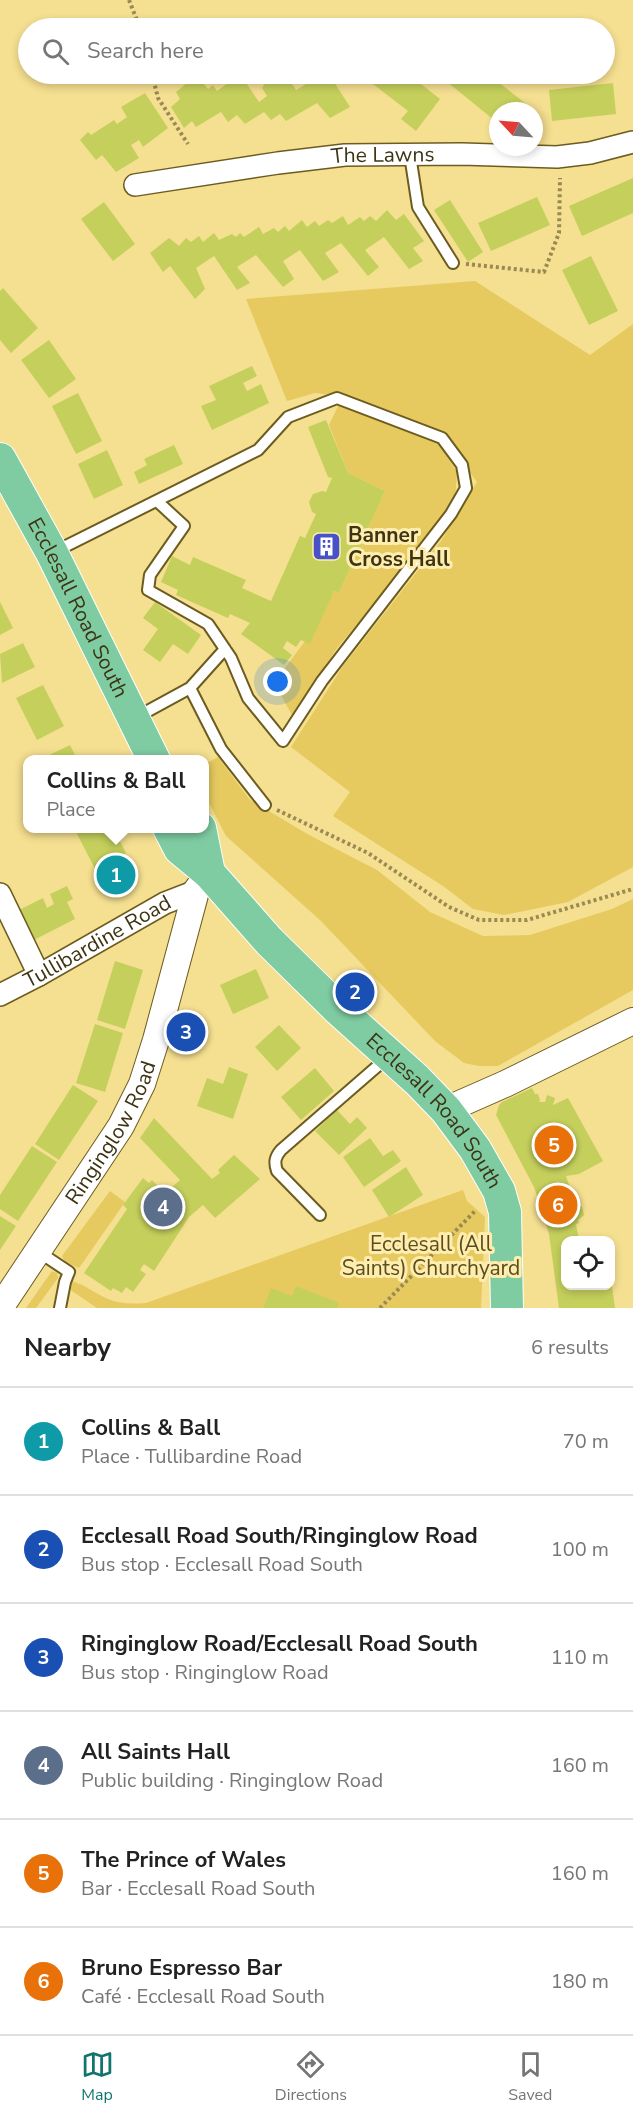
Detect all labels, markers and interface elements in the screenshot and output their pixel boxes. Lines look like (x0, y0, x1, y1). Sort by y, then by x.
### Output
search box (18, 18, 615, 84)
icon: search (39, 35, 72, 68)
text: Search here (87, 36, 204, 66)
north arrow (489, 102, 543, 156)
street label: The Lawns (330, 140, 435, 171)
street label: Ecclesall Road South (21, 513, 135, 702)
place label: Banner Cross Hall (348, 521, 450, 573)
building icon: Banner Cross Hall (311, 531, 343, 563)
your location (263, 667, 292, 696)
popup (23, 755, 209, 833)
text: Collins & Ball (46, 766, 186, 796)
text: Place (46, 796, 95, 823)
pin: 1 (96, 852, 136, 898)
street label: Tullibardine Road (19, 888, 176, 995)
pin: 2 (336, 970, 374, 1014)
pin: 3 (166, 1010, 206, 1054)
street label: Ecclesall Road South (360, 1027, 509, 1194)
street label: Ringinglow Road (59, 1057, 162, 1210)
pin: 5 (534, 1122, 574, 1168)
pin: 6 (538, 1182, 578, 1228)
pin: 4 (144, 1184, 182, 1230)
park label: Ecclesall (All Saints) Churchyard (342, 1230, 520, 1282)
map controls (561, 1236, 615, 1290)
button: locate (561, 1236, 615, 1290)
text: Nearby (24, 1330, 111, 1365)
text: 6 results (531, 1334, 609, 1361)
text: Collins & Ball (81, 1413, 220, 1443)
text: 1 (38, 1428, 50, 1455)
text: 70 m (563, 1428, 609, 1455)
text: Place · Tullibardine Road (81, 1443, 302, 1470)
text: Ecclesall Road South/Ringinglow Road (81, 1521, 478, 1551)
text: 2 (38, 1536, 50, 1563)
text: 100 m (551, 1536, 609, 1563)
text: Bus stop · Ecclesall Road South (81, 1551, 363, 1578)
text: Ringinglow Road/Ecclesall Road South (81, 1629, 478, 1659)
text: 3 (38, 1644, 50, 1671)
text: 110 m (551, 1644, 609, 1671)
text: Bus stop · Ringinglow Road (81, 1659, 329, 1686)
text: All Saints Hall (81, 1737, 230, 1767)
text: 4 (38, 1752, 50, 1779)
text: 160 m (551, 1752, 609, 1779)
text: Public building · Ringinglow Road (81, 1767, 383, 1794)
text: The Prince of Wales (81, 1845, 286, 1875)
text: 5 (38, 1860, 50, 1887)
text: 160 m (551, 1860, 609, 1887)
text: Bar · Ecclesall Road South (81, 1875, 315, 1902)
text: Bruno Espresso Bar (81, 1953, 282, 1983)
text: 6 (38, 1968, 50, 1995)
text: 180 m (551, 1968, 609, 1995)
text: Café · Ecclesall Road South (81, 1983, 325, 2010)
tab: Map (81, 2048, 114, 2106)
tab: Directions (275, 2048, 347, 2106)
tab: Saved (508, 2048, 552, 2106)

